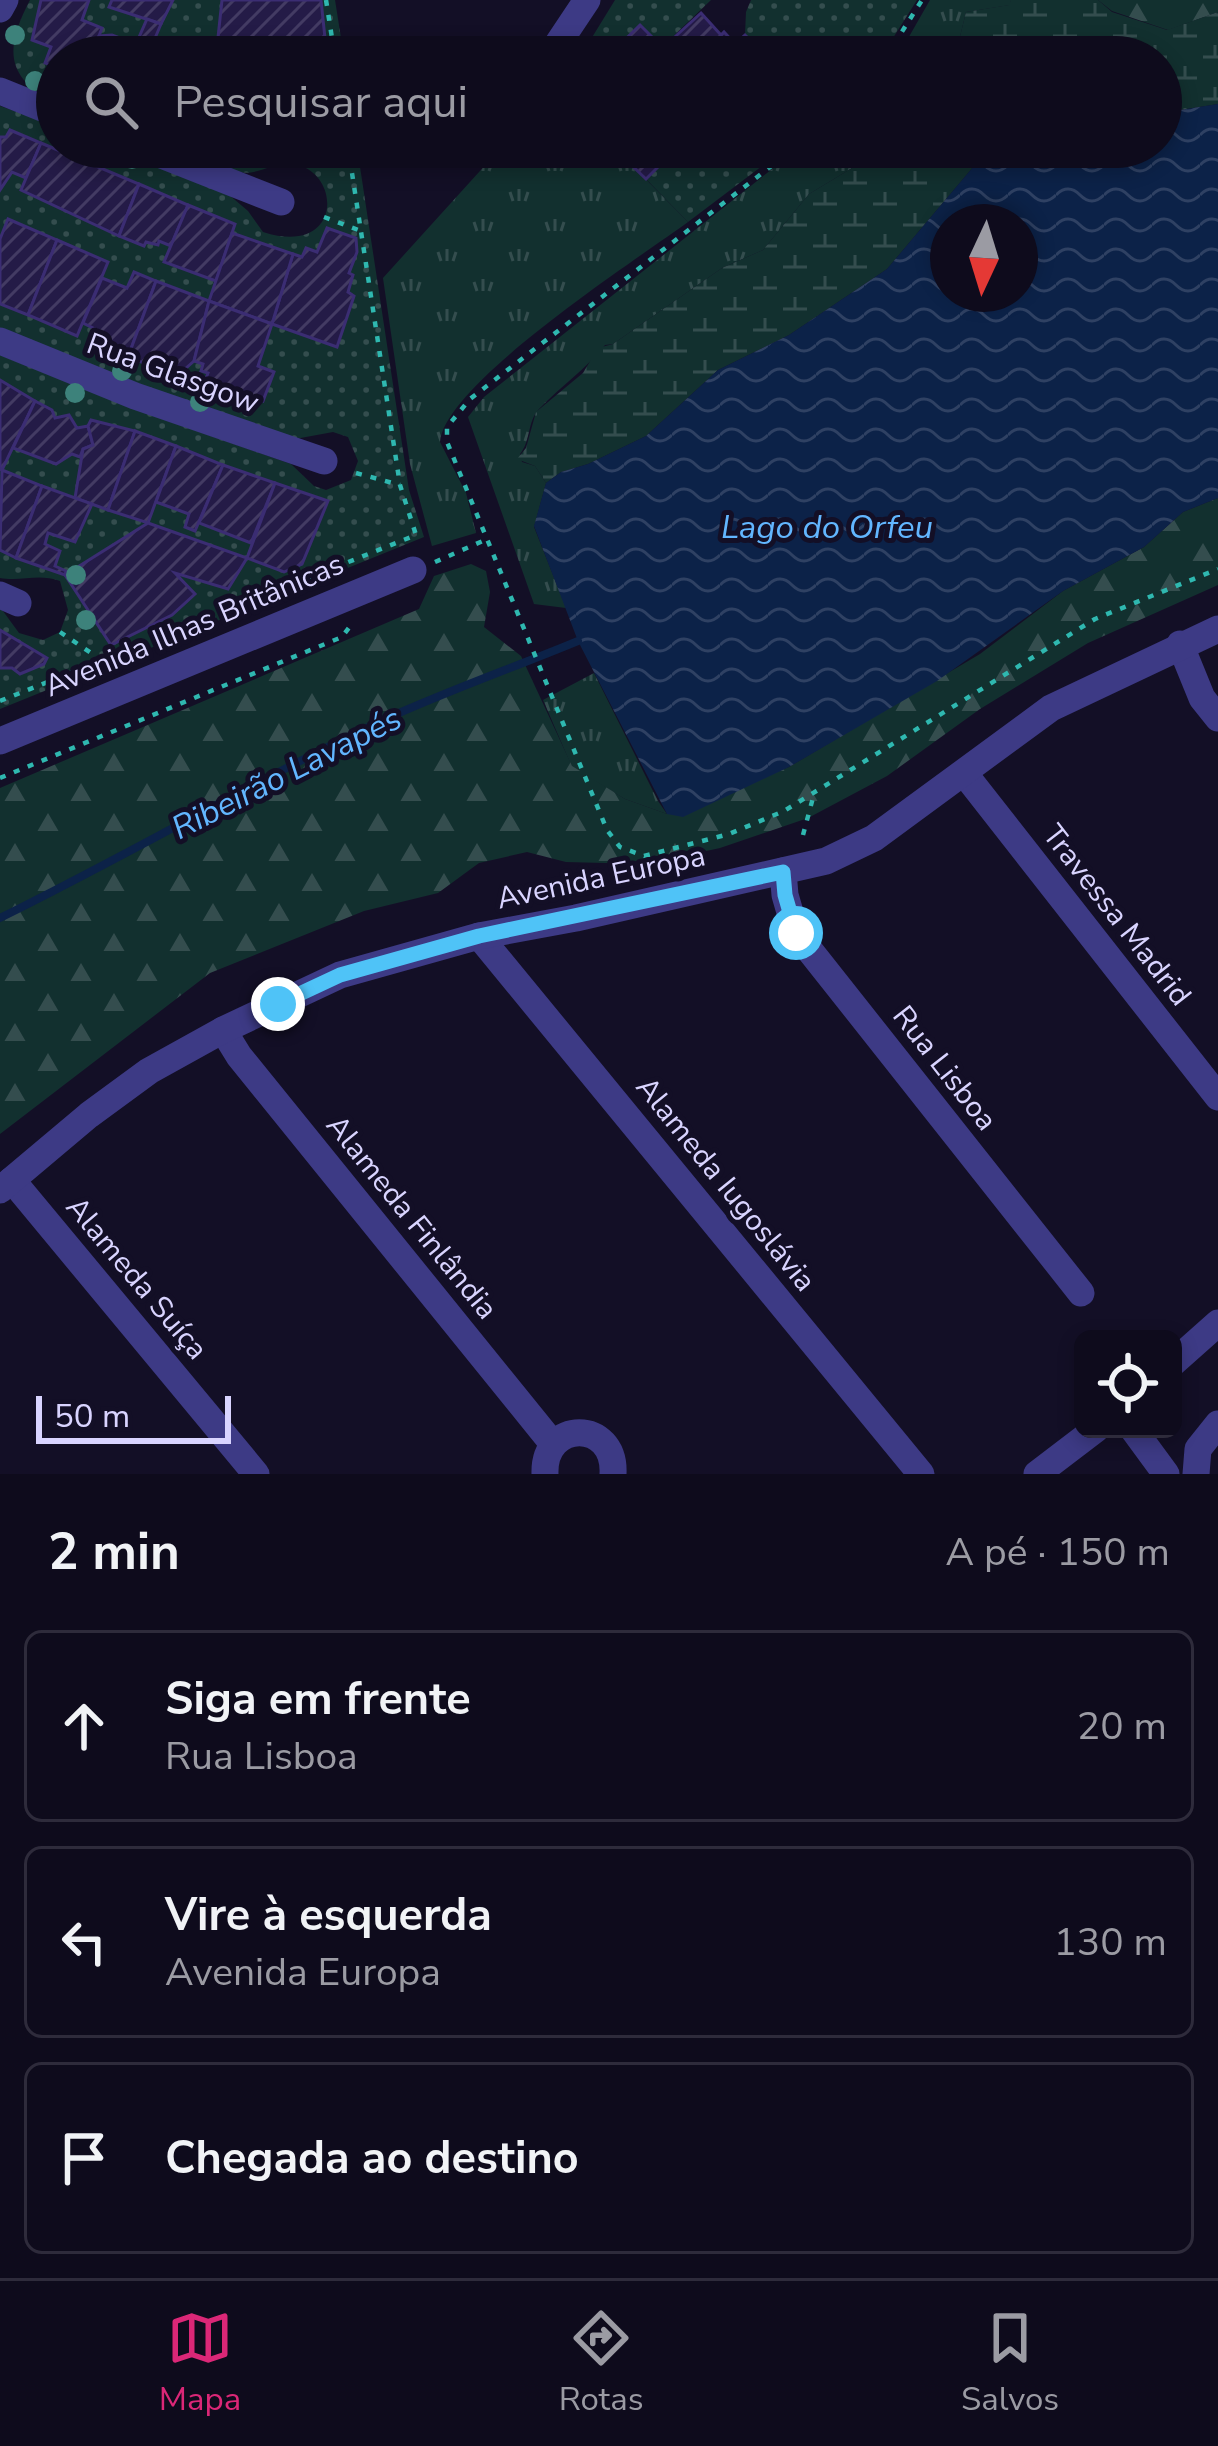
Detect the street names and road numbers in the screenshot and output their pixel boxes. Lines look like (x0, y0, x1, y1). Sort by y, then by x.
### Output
street label: Rua Glasgow (81, 323, 265, 424)
street label: Avenida Ilhas Britânicas (38, 544, 350, 707)
street label: Travessa Madrid (1033, 816, 1200, 1015)
street label: Avenida Europa (493, 835, 709, 920)
street label: Rua Lisboa (883, 997, 1006, 1139)
street label: Alameda Iugoslávia (626, 1068, 825, 1300)
street label: Alameda Finlândia (316, 1106, 507, 1328)
street label: Alameda Suíça (56, 1188, 217, 1369)

